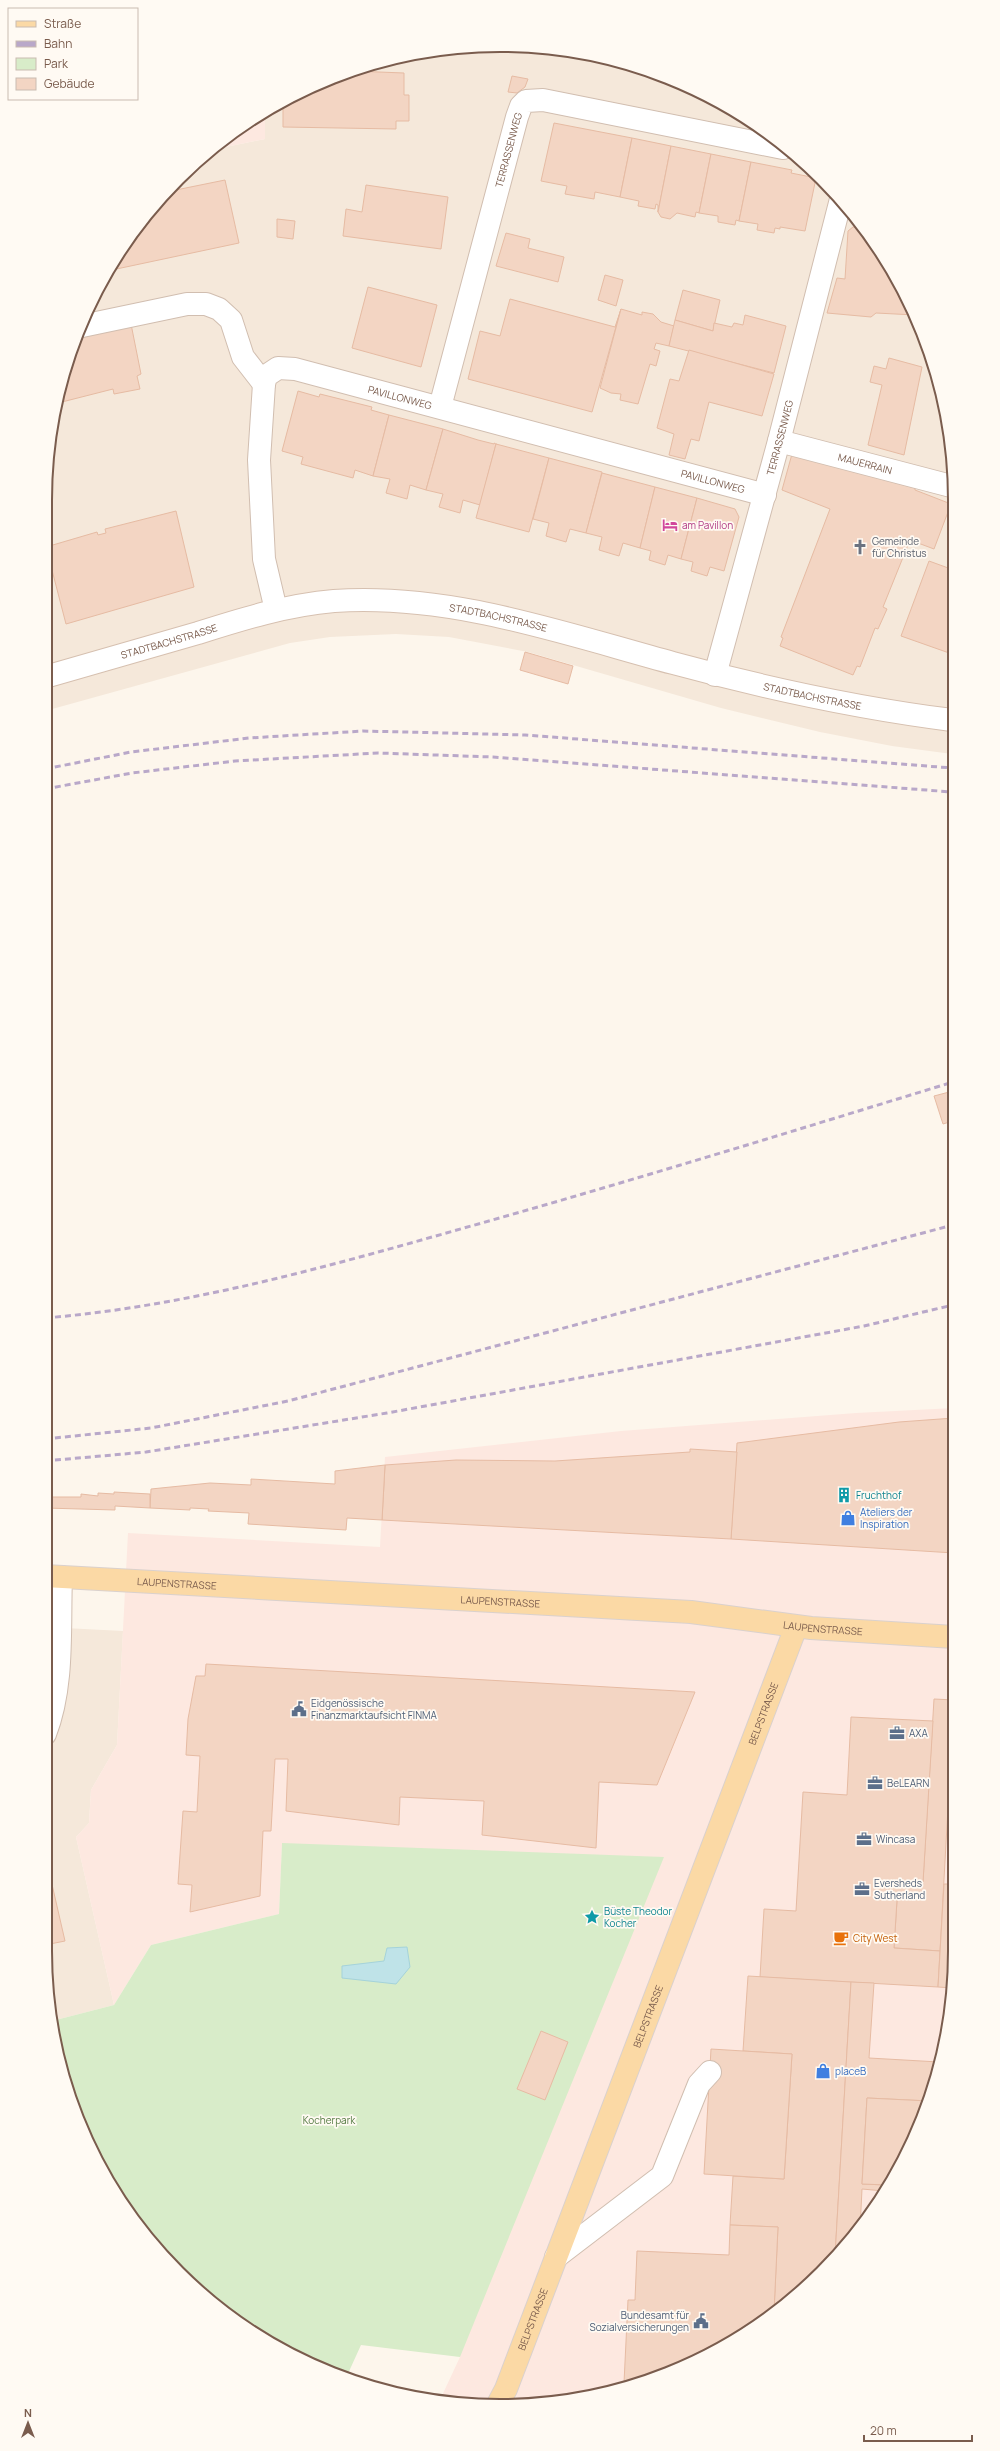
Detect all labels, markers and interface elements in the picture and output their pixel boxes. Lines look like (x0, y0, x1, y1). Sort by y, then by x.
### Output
legend (8, 8, 138, 100)
text: Straße (44, 15, 81, 32)
text: Bahn (44, 35, 72, 52)
text: Park (44, 55, 69, 72)
text: Gebäude (44, 75, 95, 92)
street label: TERRASSENWEG (492, 110, 525, 189)
street label: PAVILLONWEG (366, 382, 433, 412)
street label: TERRASSENWEG (763, 399, 796, 477)
street label: MAUERRAIN (837, 450, 894, 477)
street label: PAVILLONWEG (679, 466, 746, 496)
hotel icon: am Pavillon (661, 516, 679, 534)
place label: am Pavillon (682, 518, 733, 532)
place label: Gemeinde für Christus (872, 534, 927, 560)
church icon: Gemeinde für Christus (851, 538, 869, 556)
street label: STADTBACHSTRASSE (448, 600, 549, 635)
street label: STADTBACHSTRASSE (119, 620, 219, 662)
street label: STADTBACHSTRASSE (762, 679, 863, 713)
building icon: Fruchthof (835, 1486, 853, 1504)
place label: Fruchthof (856, 1488, 902, 1502)
place label: Ateliers der Inspiration (860, 1505, 913, 1531)
shop icon: Ateliers der Inspiration (839, 1509, 857, 1527)
street label: LAUPENSTRASSE (137, 1574, 217, 1593)
street label: LAUPENSTRASSE (460, 1592, 541, 1611)
street label: LAUPENSTRASSE (782, 1617, 863, 1638)
street label: BELPSTRASSE (745, 1680, 781, 1747)
place label: Eidgenössische Finanzmarktaufsicht FINMA (311, 1696, 437, 1722)
public building icon: Eidgenössische Finanzmarktaufsicht FINMA (290, 1700, 308, 1718)
office icon: AXA (888, 1724, 906, 1742)
place label: AXA (909, 1726, 928, 1740)
office icon: BeLEARN (866, 1774, 884, 1792)
place label: BeLEARN (887, 1776, 929, 1790)
office icon: Wincasa (855, 1830, 873, 1848)
place label: Wincasa (876, 1832, 915, 1846)
place label: Eversheds Sutherland (874, 1876, 925, 1902)
office icon: Eversheds Sutherland (853, 1880, 871, 1898)
place label: Büste Theodor Kocher (604, 1904, 672, 1930)
place icon: Büste Theodor Kocher (583, 1908, 601, 1926)
cafe icon: City West (832, 1929, 850, 1947)
place label: City West (853, 1931, 897, 1945)
street label: BELPSTRASSE (630, 1983, 666, 2050)
shop icon: placeB (814, 2062, 832, 2080)
place label: placeB (835, 2064, 866, 2078)
park label: Kocherpark (303, 2113, 356, 2127)
street label: BELPSTRASSE (514, 2286, 551, 2352)
place label: Bundesamt für Sozialversicherungen (590, 2308, 689, 2334)
public building icon: Bundesamt für Sozialversicherungen (692, 2312, 710, 2330)
north arrow (8, 2403, 48, 2443)
text: N (24, 2405, 32, 2420)
scale bar (864, 2417, 972, 2443)
text: 20 m (870, 2422, 897, 2439)

